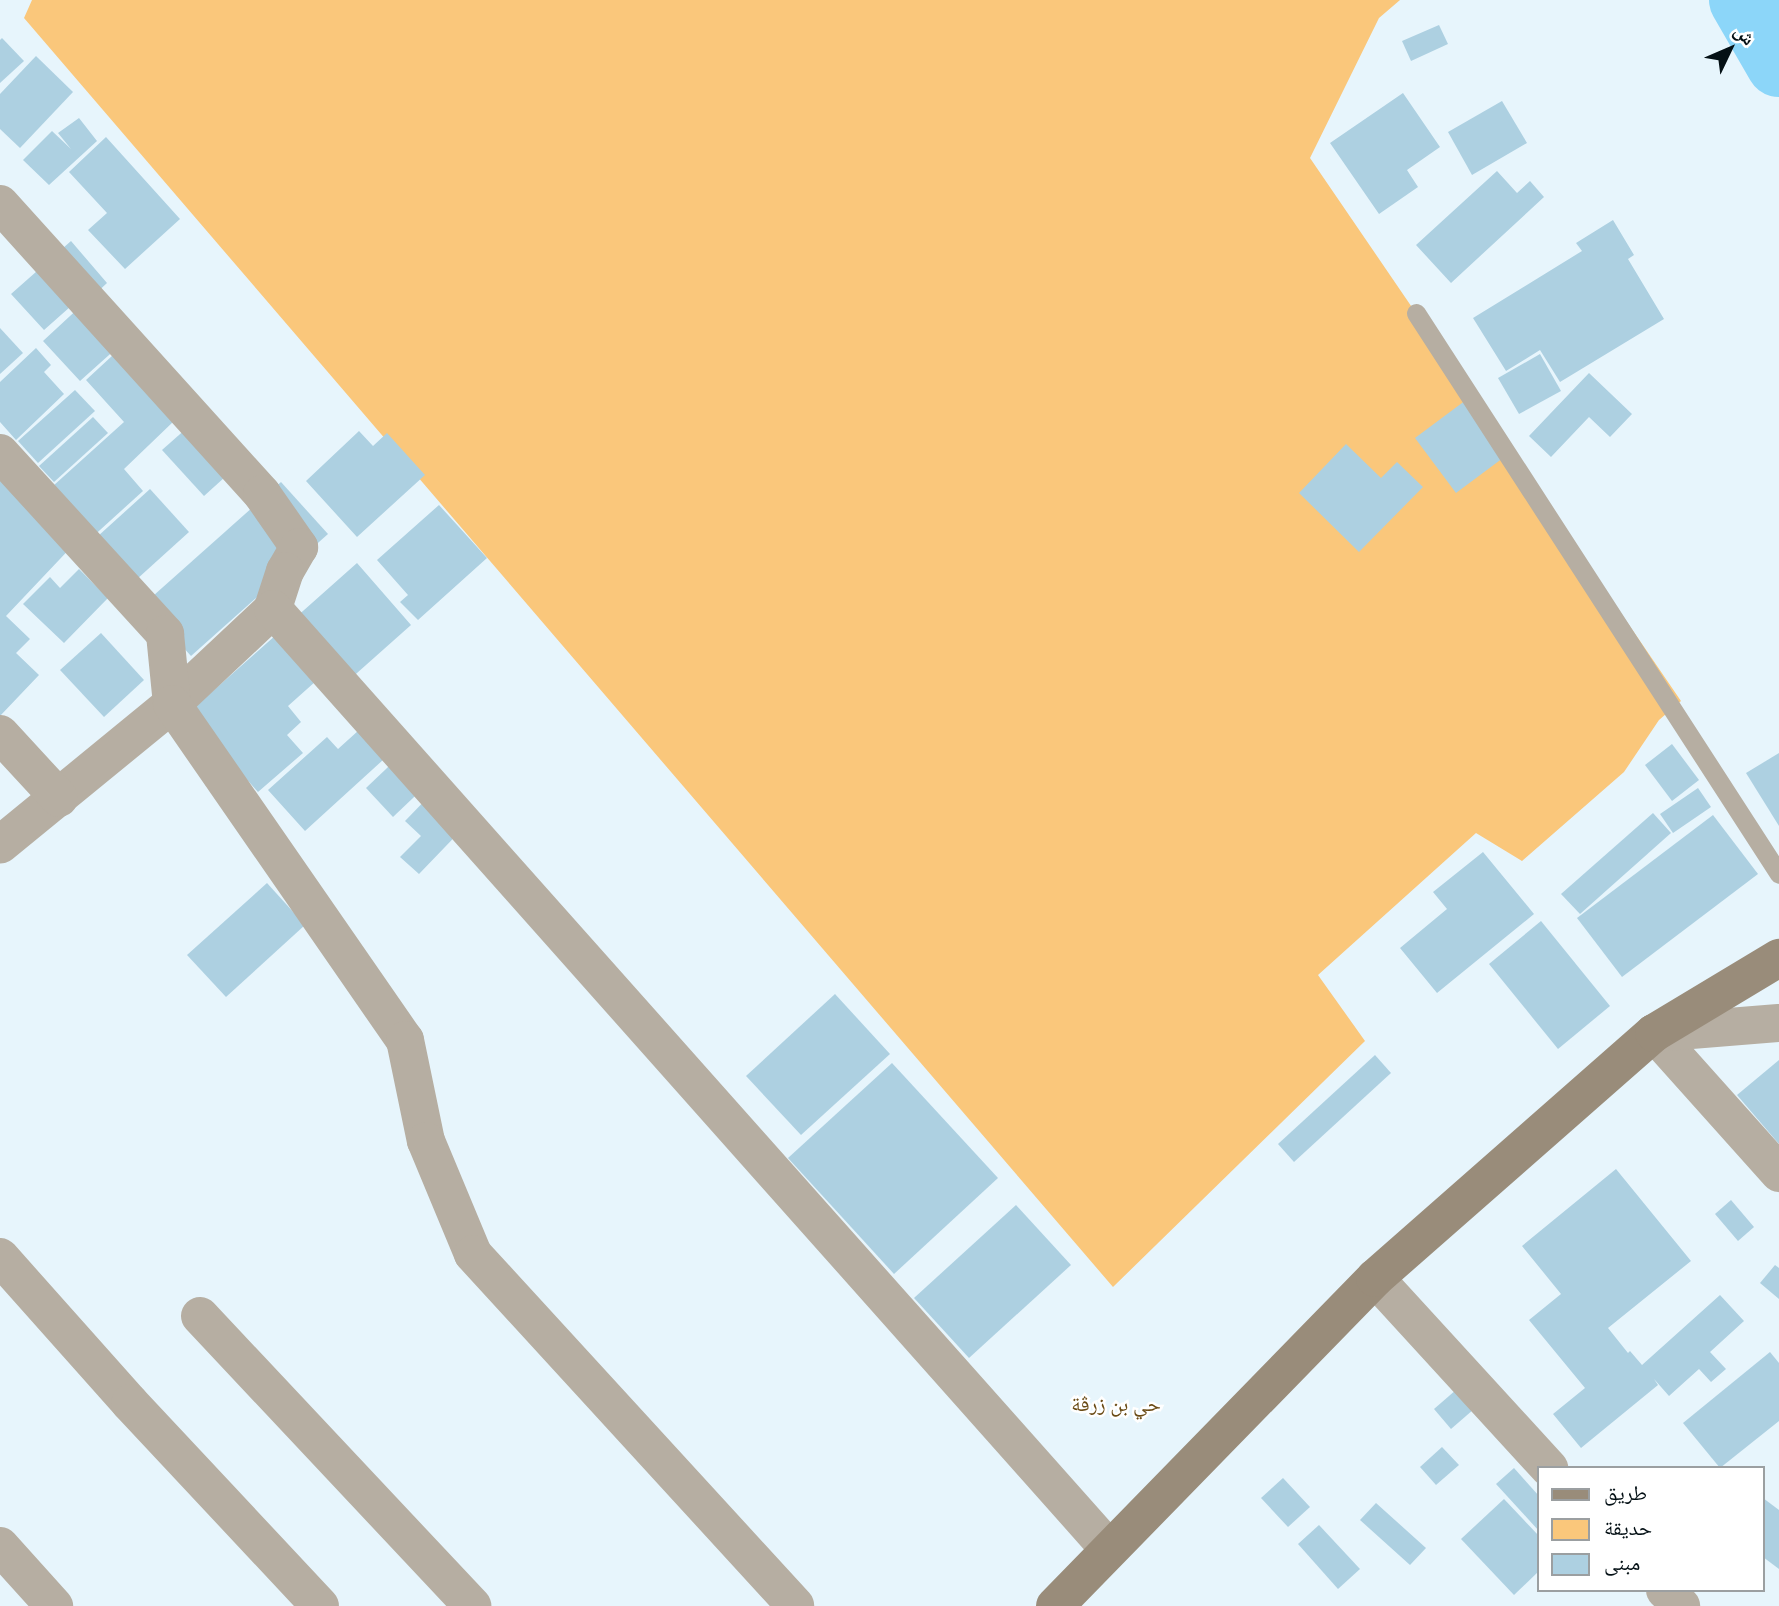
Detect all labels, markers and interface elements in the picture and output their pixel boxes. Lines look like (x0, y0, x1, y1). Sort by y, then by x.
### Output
north arrow (1695, 14, 1765, 84)
text: ش (1728, 17, 1763, 51)
district label: حي بن زرڤة (1071, 1390, 1161, 1416)
legend (1538, 1466, 1765, 1592)
text: طريق (1604, 1476, 1647, 1508)
text: حديقة (1604, 1511, 1652, 1543)
text: مبنى (1604, 1546, 1640, 1578)

